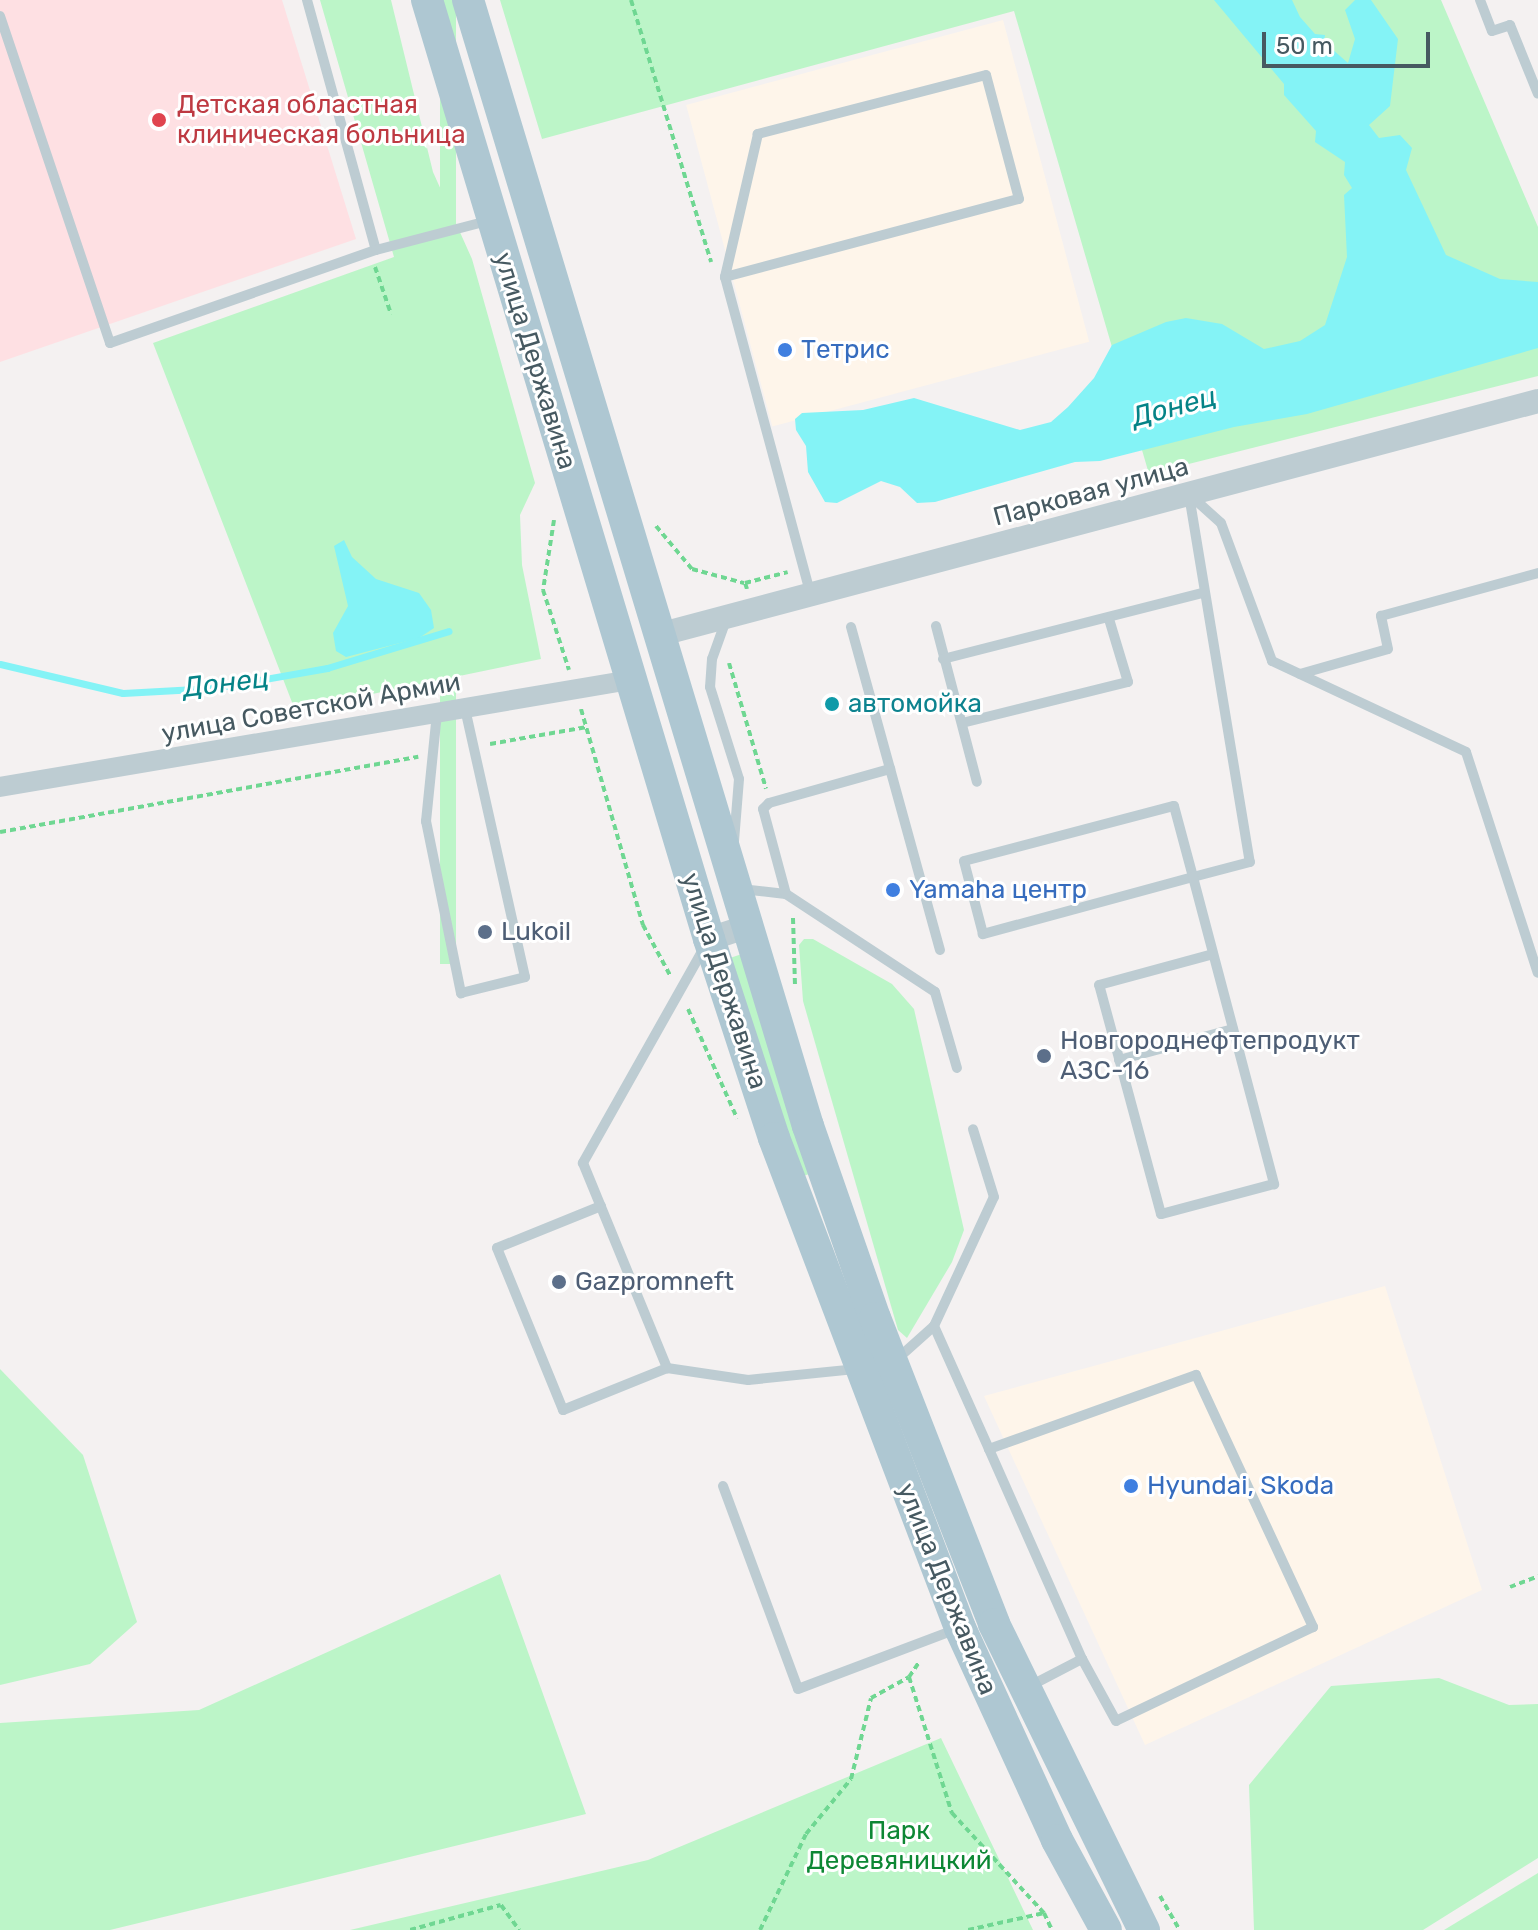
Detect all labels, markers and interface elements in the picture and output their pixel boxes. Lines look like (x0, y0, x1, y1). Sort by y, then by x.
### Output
scale bar (1266, 16, 1434, 66)
text: 50 m (1276, 32, 1333, 60)
place label: Детская областная клиническая больница (177, 89, 466, 150)
marker: Детская областная клиническая больница (148, 109, 170, 131)
street label: улица Державина (487, 249, 583, 473)
place label: Тетрис (801, 334, 890, 366)
marker: Тетрис (776, 341, 794, 359)
water label: Донец (1128, 380, 1220, 434)
street label: Парковая улица (990, 451, 1192, 533)
water label: Донец (181, 661, 271, 705)
street label: улица Советской Армии (159, 666, 463, 750)
place label: автомойка (848, 688, 982, 720)
marker: автомойка (823, 695, 841, 713)
street label: улица Державина (674, 869, 774, 1093)
place label: Yamaha центр (909, 874, 1087, 906)
marker: Yamaha центр (884, 881, 902, 899)
place label: Lukoil (501, 916, 571, 948)
marker: Lukoil (476, 923, 494, 941)
place label: Новгороднефтепродукт АЗС-16 (1060, 1025, 1360, 1086)
marker: Новгороднефтепродукт АЗС-16 (1035, 1047, 1053, 1065)
place label: Gazpromneft (575, 1266, 734, 1298)
marker: Gazpromneft (550, 1273, 568, 1291)
place label: Hyundai, Skoda (1147, 1470, 1334, 1502)
marker: Hyundai, Skoda (1122, 1477, 1140, 1495)
street label: улица Державина (890, 1479, 1004, 1699)
park label: Парк Деревяницкий (806, 1815, 992, 1876)

